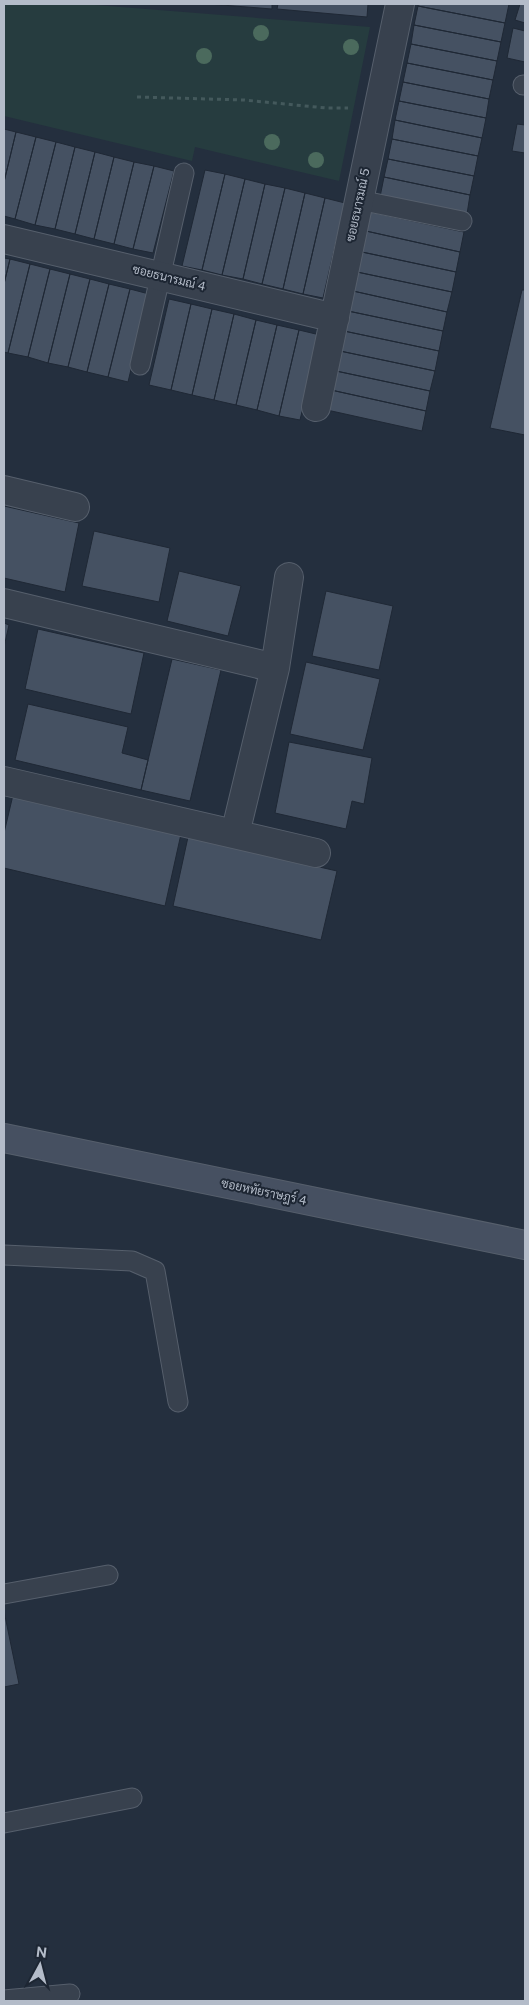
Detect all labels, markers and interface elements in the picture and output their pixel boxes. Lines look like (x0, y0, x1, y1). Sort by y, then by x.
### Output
street label: ซอยธนารมณ์ 5 (342, 166, 373, 243)
street label: ซอยธนารมณ์ 4 (131, 261, 208, 294)
street label: ซอยหทัยราษฎร์ 4 (220, 1175, 309, 1209)
north arrow (15, 1940, 65, 1990)
text: N (35, 1943, 48, 1961)

